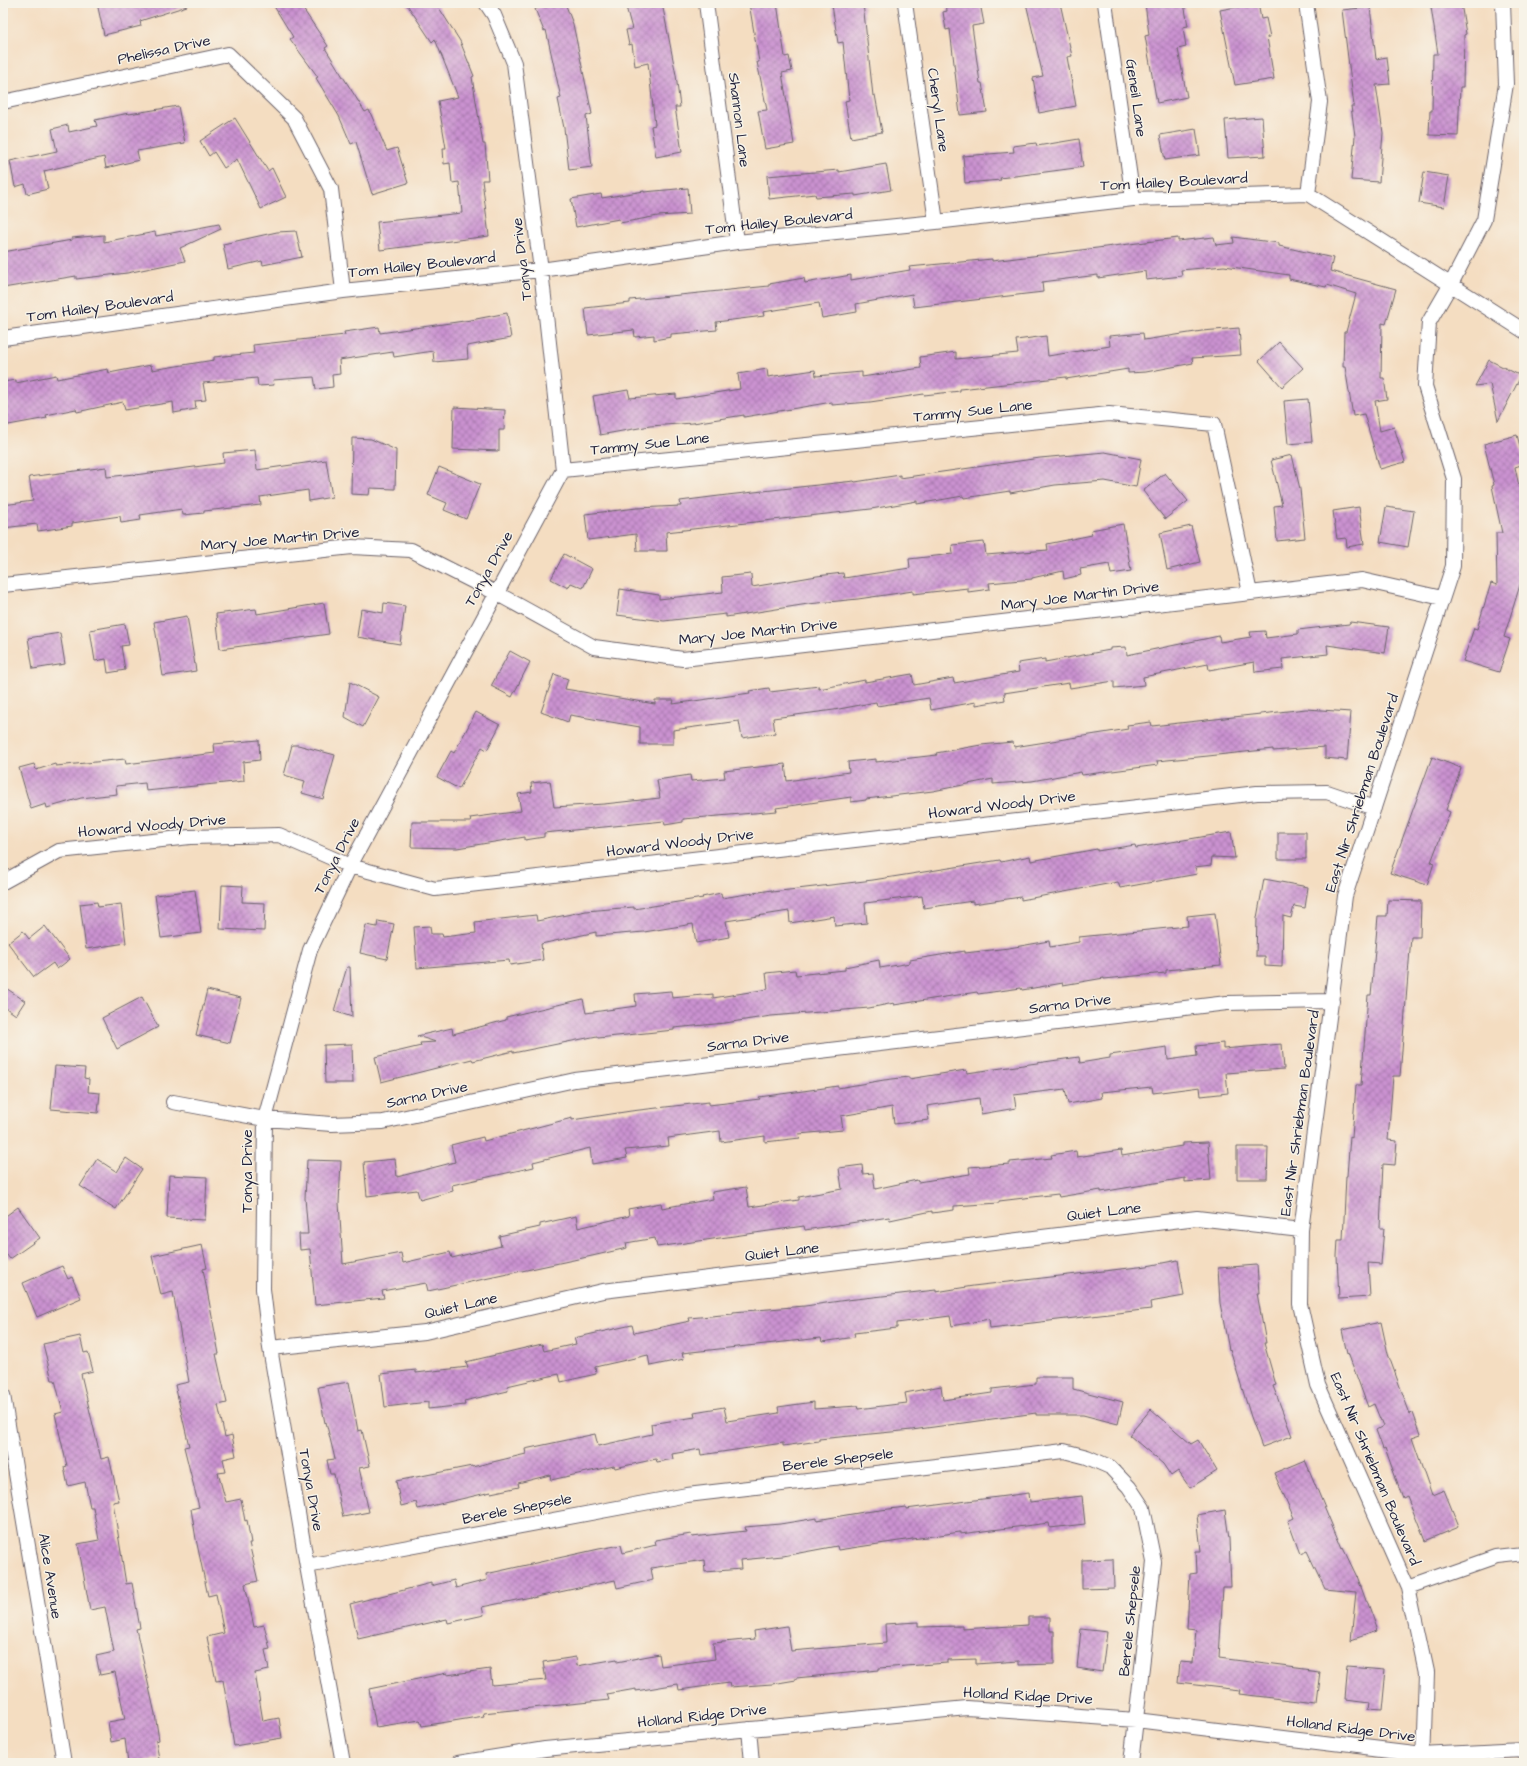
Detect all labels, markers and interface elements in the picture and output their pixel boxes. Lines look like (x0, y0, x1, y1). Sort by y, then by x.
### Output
street label: Phelissa Drive (116, 30, 212, 70)
street label: Geneil Lane (1120, 58, 1152, 138)
street label: Cheryl Lane (921, 67, 954, 154)
street label: Shannon Lane (723, 71, 755, 169)
street label: Tom Hailey Boulevard (1100, 168, 1249, 197)
street label: Tom Hailey Boulevard (704, 204, 854, 241)
street label: Tonya Drive (507, 216, 538, 302)
street label: Tom Hailey Boulevard (347, 247, 497, 284)
street label: Tom Hailey Boulevard (25, 286, 175, 329)
street label: Tammy Sue Lane (912, 394, 1034, 429)
street label: Tammy Sue Lane (589, 427, 711, 462)
street label: Mary Joe Martin Drive (200, 522, 360, 557)
street label: Tonya Drive (460, 527, 519, 611)
street label: Mary Joe Martin Drive (1000, 576, 1160, 617)
street label: Mary Joe Martin Drive (678, 613, 838, 652)
street label: East Nir Shriebman Boulevard (1320, 691, 1404, 895)
street label: Howard Woody Drive (927, 786, 1077, 825)
street label: Howard Woody Drive (77, 809, 227, 844)
street label: Tonya Drive (309, 814, 366, 898)
street label: Howard Woody Drive (605, 824, 755, 863)
street label: Sarna Drive (1028, 989, 1112, 1019)
street label: East Nir Shriebman Boulevard (1275, 1008, 1325, 1217)
street label: Sarna Drive (706, 1027, 790, 1057)
street label: Sarna Drive (384, 1076, 470, 1114)
street label: Tonya Drive (237, 1129, 259, 1213)
street label: Quiet Lane (1066, 1197, 1142, 1227)
street label: Quiet Lane (744, 1237, 820, 1267)
street label: Quiet Lane (422, 1287, 500, 1325)
street label: East Nir Shriebman Boulevard (1325, 1369, 1425, 1569)
street label: Berele Shepsele (781, 1443, 895, 1477)
street label: Tonya Drive (292, 1447, 329, 1533)
street label: Berele Shepsele (460, 1488, 574, 1530)
street label: Alice Avenue (33, 1532, 67, 1620)
street label: Berele Shepsele (1114, 1565, 1146, 1677)
street label: Holland Ridge Drive (963, 1682, 1093, 1711)
street label: Holland Ridge Drive (636, 1699, 768, 1734)
street label: Holland Ridge Drive (1285, 1711, 1417, 1748)

